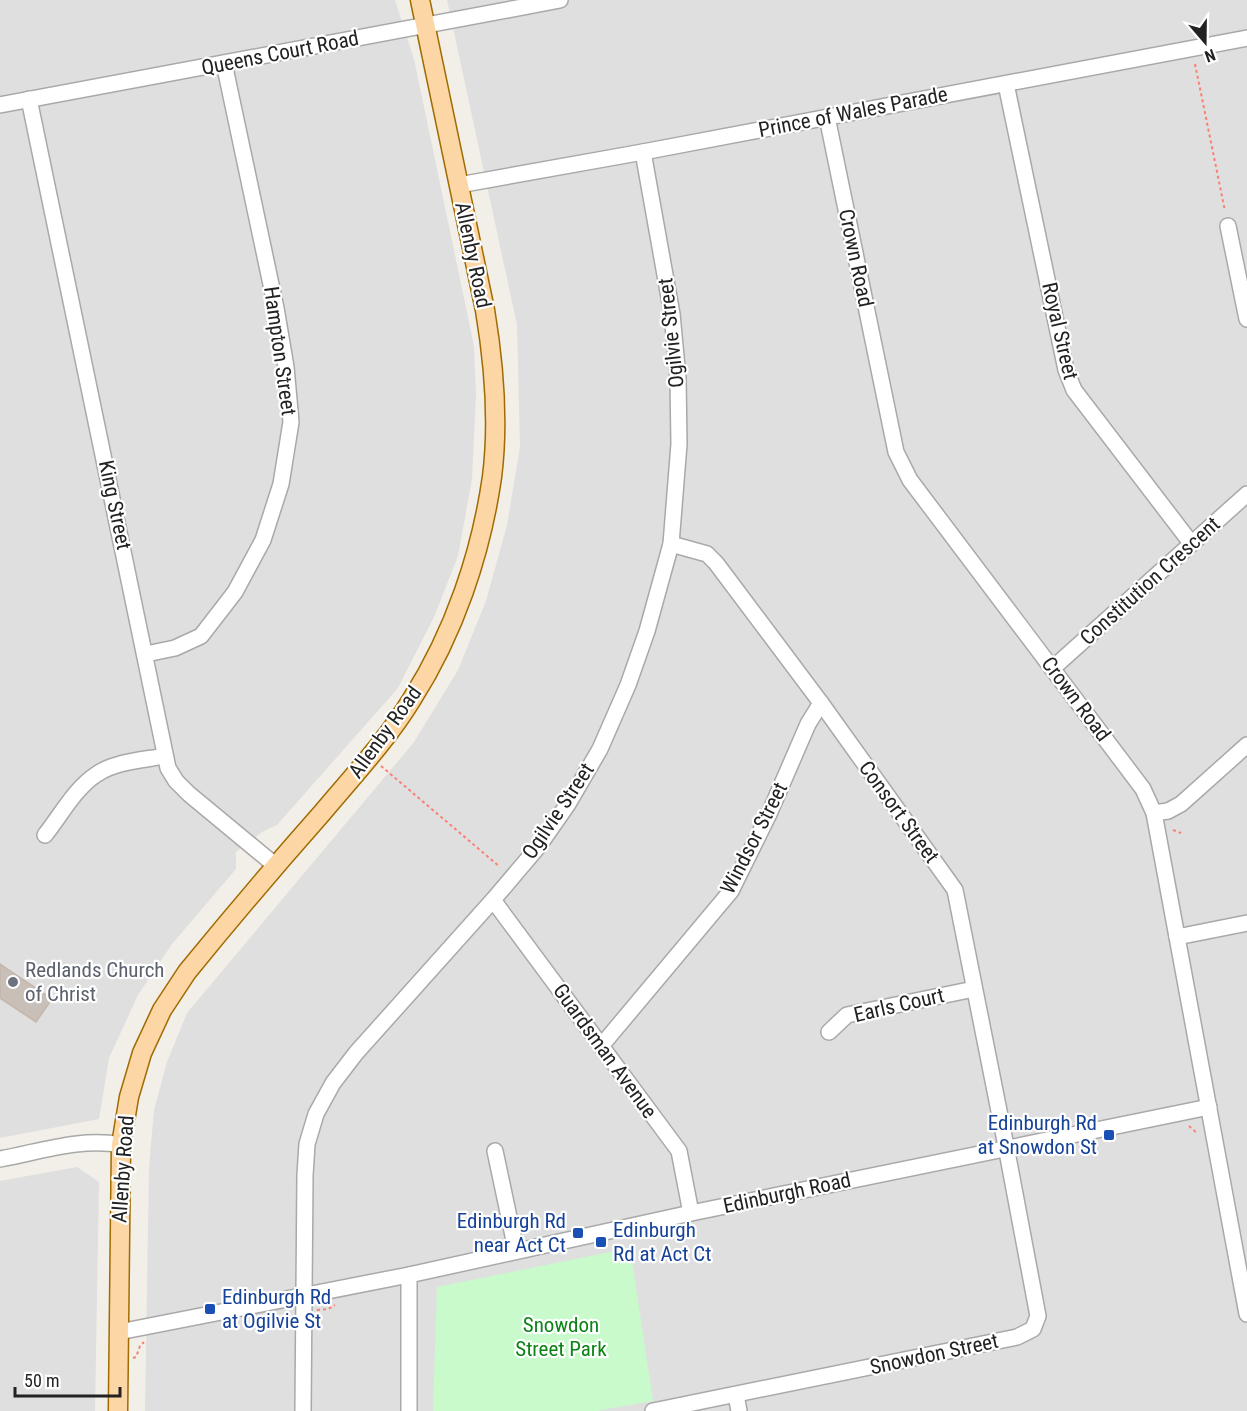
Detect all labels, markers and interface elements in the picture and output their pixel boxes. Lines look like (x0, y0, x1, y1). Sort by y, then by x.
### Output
north arrow (1175, 12, 1235, 72)
street label: Queens Court Road (199, 26, 361, 80)
text: N (1202, 45, 1218, 66)
street label: Prince of Wales Parade (756, 82, 950, 142)
street label: Allenby Road (450, 200, 496, 310)
street label: Crown Road (834, 207, 878, 309)
street label: Ogilvie Street (653, 277, 689, 389)
street label: Royal Street (1037, 280, 1083, 382)
street label: Hampton Street (259, 285, 301, 417)
street label: King Street (94, 458, 136, 552)
street label: Constitution Crescent (1075, 512, 1225, 650)
street label: Crown Road (1036, 652, 1116, 746)
street label: Allenby Road (344, 681, 426, 783)
street label: Consort Street (854, 756, 944, 868)
street label: Ogilvie Street (517, 759, 599, 863)
street label: Windsor Street (716, 778, 792, 898)
place label: Redlands Church of Christ (25, 958, 165, 1006)
marker: Redlands Church of Christ (6, 975, 20, 989)
street label: Guardsman Avenue (548, 979, 662, 1123)
street label: Earls Court (852, 983, 946, 1027)
place label: Edinburgh Rd at Snowdon St (978, 1111, 1097, 1159)
street label: Allenby Road (107, 1114, 139, 1224)
marker: Edinburgh Rd at Snowdon St (1102, 1128, 1116, 1142)
street label: Edinburgh Road (721, 1168, 853, 1218)
place label: Edinburgh Rd near Act Ct (457, 1209, 566, 1257)
place label: Edinburgh Rd at Act Ct (613, 1218, 711, 1266)
marker: Edinburgh Rd near Act Ct (571, 1226, 585, 1240)
marker: Edinburgh Rd at Act Ct (594, 1235, 608, 1249)
place label: Edinburgh Rd at Ogilvie St (222, 1285, 331, 1333)
marker: Edinburgh Rd at Ogilvie St (203, 1302, 217, 1316)
park label: Snowdon Street Park (515, 1313, 607, 1361)
street label: Snowdon Street (868, 1329, 1000, 1379)
scale bar (15, 1360, 120, 1398)
text: 50 m (24, 1370, 59, 1391)

